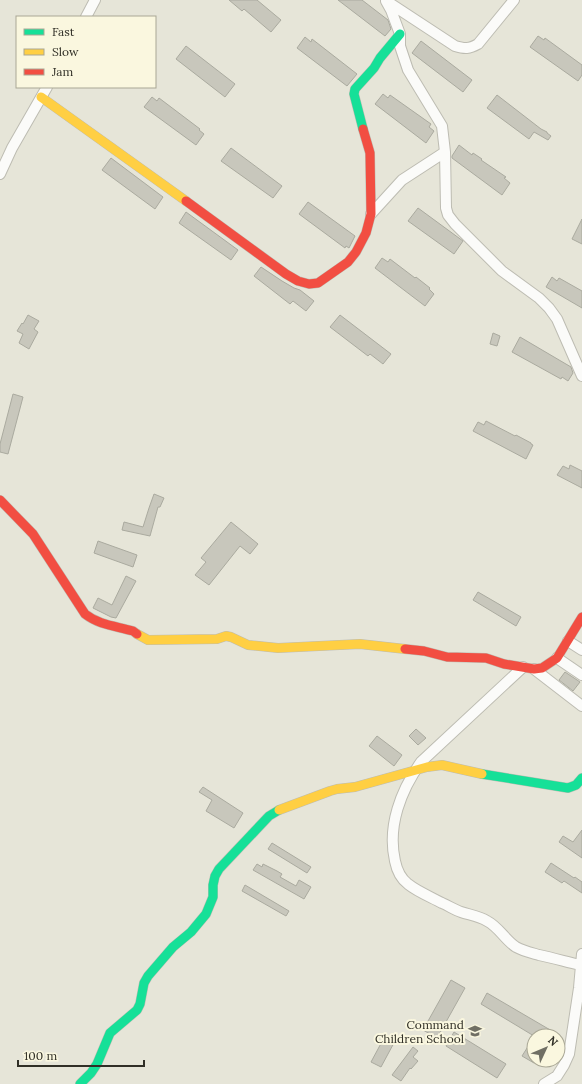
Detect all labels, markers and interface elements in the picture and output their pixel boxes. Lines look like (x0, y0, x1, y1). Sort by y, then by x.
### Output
legend (16, 16, 156, 88)
text: Fast (52, 24, 75, 39)
text: Slow (52, 44, 79, 59)
text: Jam (51, 64, 73, 79)
place label: Command Children School (375, 1017, 464, 1046)
school or university icon: Command Children School (467, 1023, 483, 1039)
north arrow (526, 1028, 566, 1068)
text: N (545, 1033, 562, 1049)
scale bar (18, 1042, 144, 1068)
text: 100 m (24, 1048, 57, 1063)

